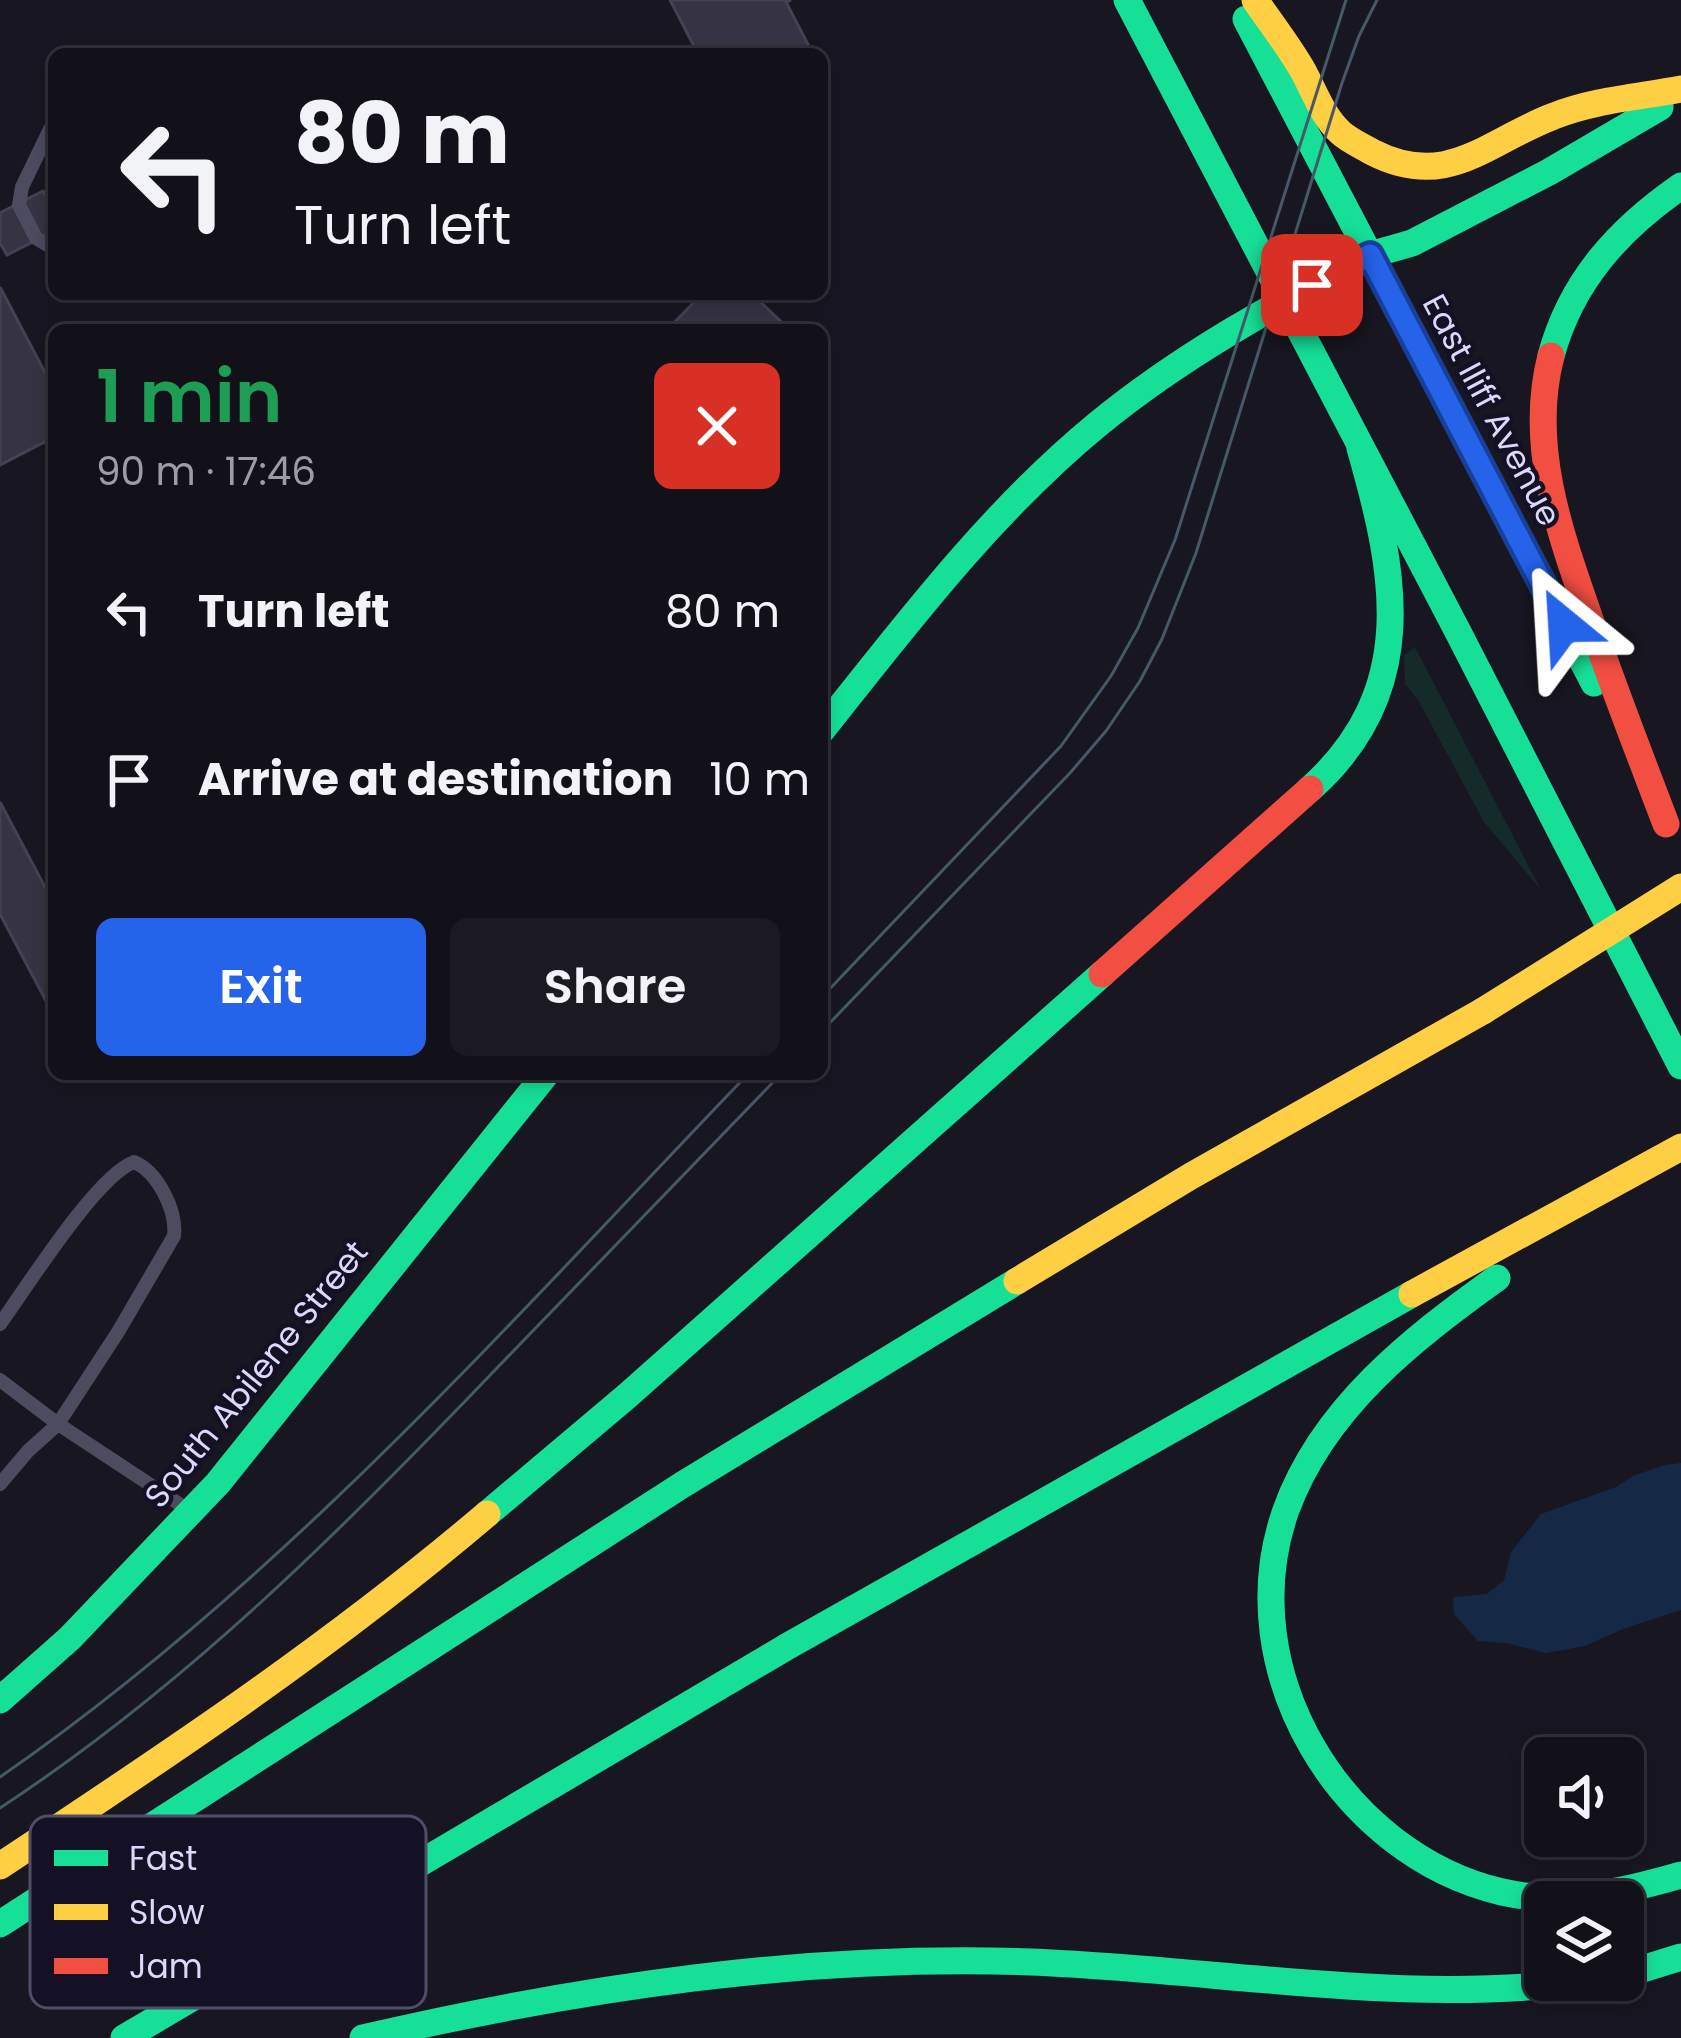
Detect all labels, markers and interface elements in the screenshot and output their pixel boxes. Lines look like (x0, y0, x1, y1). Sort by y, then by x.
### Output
text: 80 m (294, 75, 510, 192)
icon: left (96, 96, 252, 252)
text: Turn left (294, 187, 511, 263)
pin (1261, 234, 1363, 336)
icon: arrive (1279, 252, 1345, 318)
street label: East Iliff Avenue (1411, 286, 1573, 534)
text: 1 min (96, 346, 282, 447)
button: close (654, 363, 780, 489)
text: 90 m · 17:46 (96, 444, 316, 499)
position arrow (1501, 562, 1627, 688)
icon: left (96, 579, 162, 645)
text: Turn left (198, 580, 390, 643)
text: 80 m (665, 580, 780, 643)
icon: arrive (96, 747, 162, 813)
text: Arrive at destination (198, 748, 673, 811)
text: 10 m (709, 748, 810, 811)
button: Exit (96, 918, 426, 1056)
button: Share (450, 918, 780, 1056)
street label: South Abilene Street (133, 1230, 379, 1518)
map controls (1524, 1737, 1644, 2001)
button: sound (1524, 1737, 1644, 1857)
legend (30, 1816, 426, 2008)
text: Fast (129, 1835, 197, 1882)
button: layers (1524, 1881, 1644, 2001)
text: Slow (129, 1889, 205, 1936)
text: Jam (129, 1943, 203, 1990)

